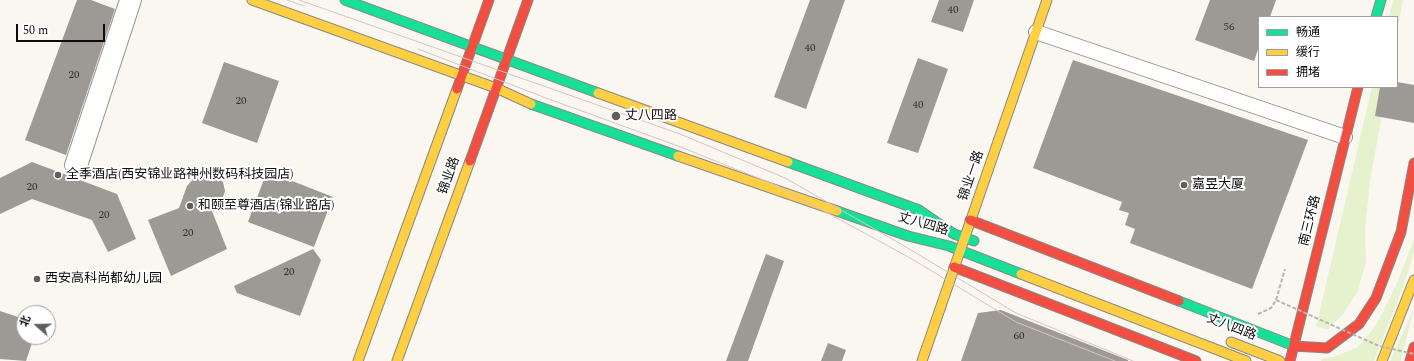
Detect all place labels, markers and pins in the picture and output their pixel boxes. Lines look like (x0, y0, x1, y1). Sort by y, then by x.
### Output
place label: 丈八四路 (625, 108, 677, 124)
marker: 丈八四路 (610, 110, 622, 122)
place label: 全季酒店(西安锦业路神州数码科技园店) (66, 167, 293, 183)
marker: 全季酒店(西安锦业路神州数码科技园店) (53, 170, 63, 180)
place label: 嘉昱大厦 (1192, 177, 1244, 193)
marker: 嘉昱大厦 (1179, 180, 1189, 190)
place label: 和颐至尊酒店(锦业路店) (198, 198, 334, 214)
marker: 和颐至尊酒店(锦业路店) (185, 201, 195, 211)
place label: 西安高科尚都幼儿园 (45, 271, 162, 287)
marker: 西安高科尚都幼儿园 (32, 274, 42, 284)

